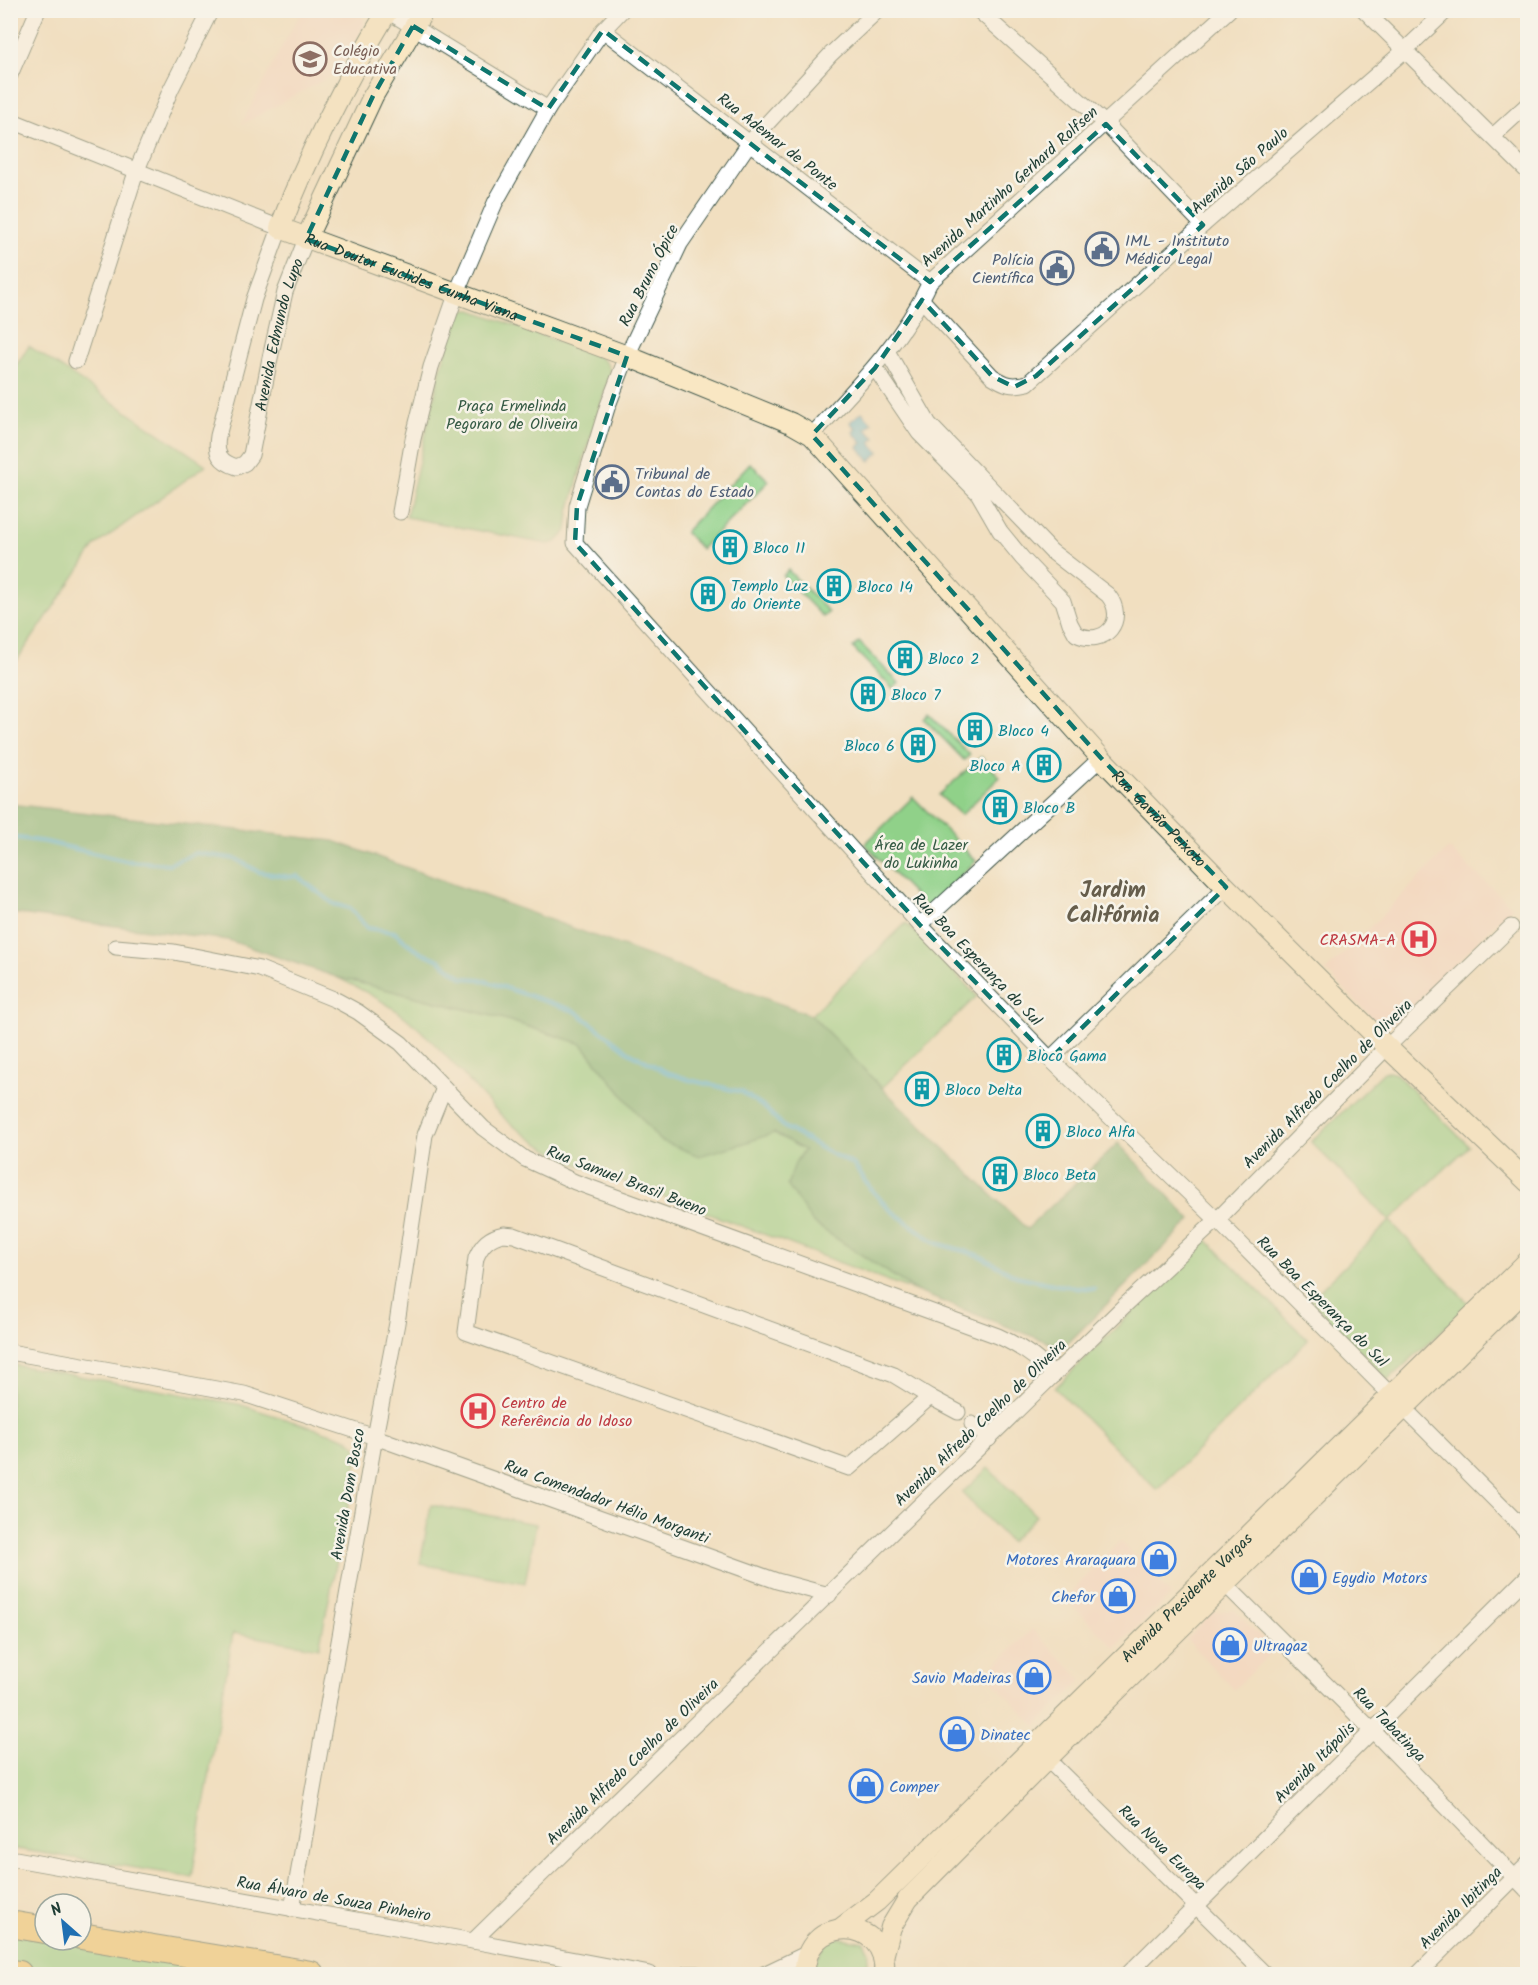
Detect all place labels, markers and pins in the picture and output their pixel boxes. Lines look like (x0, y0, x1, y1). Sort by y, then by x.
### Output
place label: Colégio Educativa (333, 39, 397, 82)
school or university icon: Colégio Educativa (292, 41, 328, 77)
place label: IML - Instituto Médico Legal (1125, 229, 1229, 272)
public building icon: IML - Instituto Médico Legal (1084, 231, 1120, 267)
place label: Polícia Científica (972, 248, 1034, 291)
public building icon: Polícia Científica (1039, 250, 1075, 286)
place label: Tribunal de Contas do Estado (635, 462, 754, 505)
public building icon: Tribunal de Contas do Estado (594, 464, 630, 500)
building icon: Bloco 11 (712, 529, 748, 565)
place label: Bloco 11 (753, 536, 805, 561)
building icon: Bloco 14 (816, 568, 852, 604)
place label: Templo Luz do Oriente (731, 574, 808, 617)
place label: Bloco 14 (857, 575, 913, 600)
building icon: Templo Luz do Oriente (690, 576, 726, 612)
building icon: Bloco 2 (887, 640, 923, 676)
place label: Bloco 2 (928, 647, 979, 672)
building icon: Bloco 7 (850, 676, 886, 712)
place label: Bloco 7 (891, 683, 941, 708)
building icon: Bloco 4 (957, 712, 993, 748)
place label: Bloco 4 (998, 719, 1049, 744)
building icon: Bloco 6 (900, 727, 936, 763)
place label: Bloco 6 (844, 734, 895, 759)
building icon: Bloco A (1026, 747, 1062, 783)
place label: Bloco A (969, 754, 1021, 779)
building icon: Bloco B (982, 789, 1018, 825)
place label: Bloco B (1023, 796, 1075, 821)
hospital icon: CRASMA-A (1401, 921, 1437, 957)
place label: CRASMA-A (1319, 928, 1396, 953)
building icon: Bloco Gama (986, 1037, 1022, 1073)
place label: Bloco Gama (1027, 1044, 1107, 1069)
building icon: Bloco Delta (904, 1071, 940, 1107)
place label: Bloco Delta (945, 1078, 1022, 1103)
building icon: Bloco Alfa (1025, 1113, 1061, 1149)
place label: Bloco Alfa (1066, 1120, 1135, 1145)
building icon: Bloco Beta (982, 1156, 1018, 1192)
place label: Bloco Beta (1023, 1163, 1096, 1188)
place label: Centro de Referência do Idoso (501, 1391, 632, 1434)
hospital icon: Centro de Referência do Idoso (460, 1393, 496, 1429)
shop icon: Motores Araraquara (1141, 1541, 1177, 1577)
place label: Motores Araraquara (1006, 1548, 1136, 1573)
shop icon: Egydio Motors (1291, 1559, 1327, 1595)
place label: Egydio Motors (1332, 1566, 1428, 1591)
shop icon: Chefor (1100, 1578, 1136, 1614)
place label: Chefor (1051, 1585, 1097, 1610)
shop icon: Ultragaz (1212, 1627, 1248, 1663)
place label: Ultragaz (1253, 1634, 1308, 1659)
shop icon: Savio Madeiras (1016, 1659, 1052, 1695)
place label: Savio Madeiras (912, 1666, 1011, 1691)
shop icon: Dinatec (939, 1716, 975, 1752)
place label: Dinatec (980, 1723, 1031, 1748)
shop icon: Comper (848, 1768, 884, 1804)
place label: Comper (889, 1775, 940, 1800)

